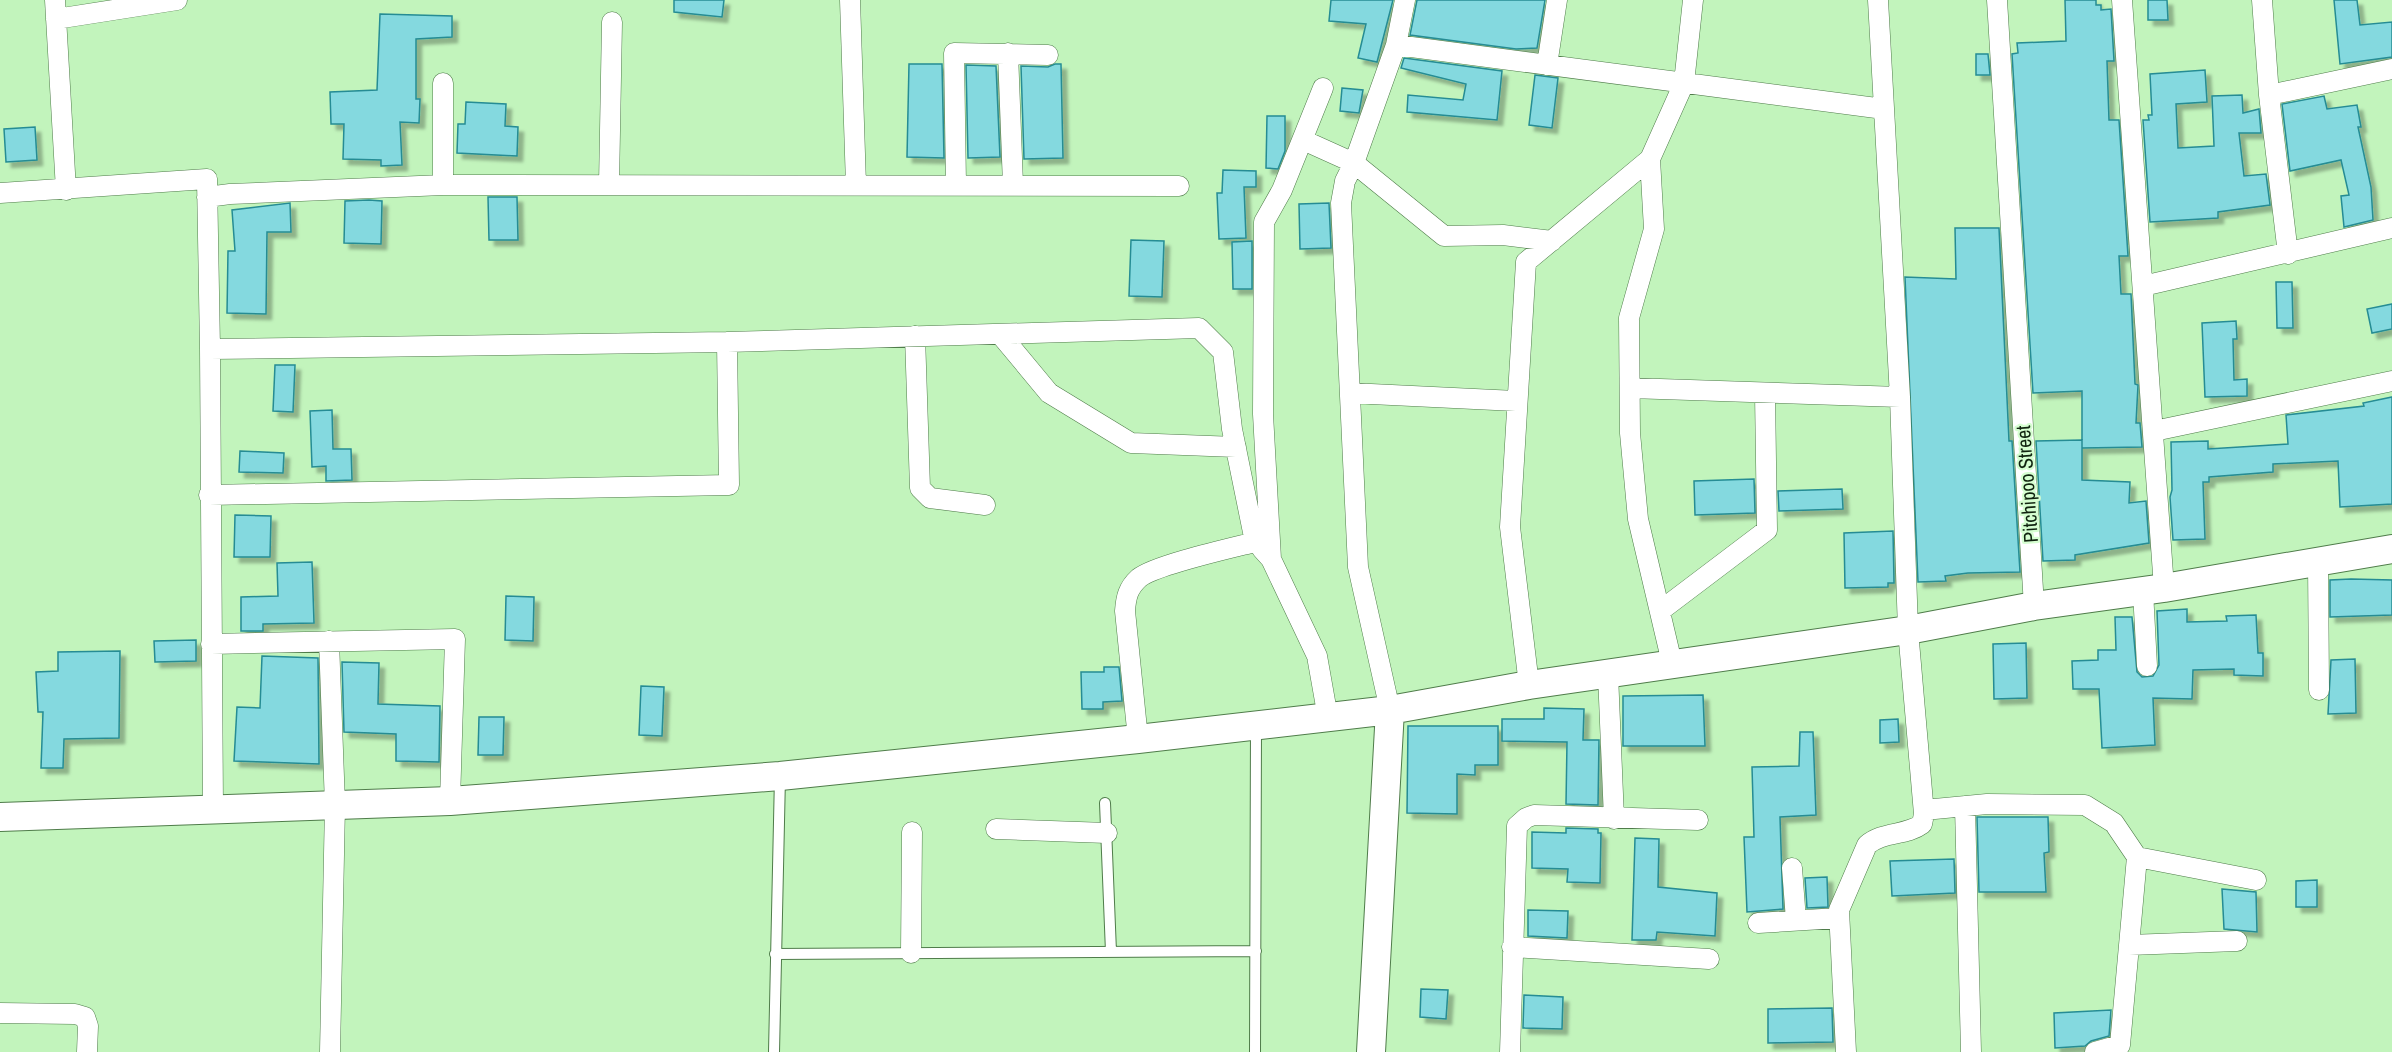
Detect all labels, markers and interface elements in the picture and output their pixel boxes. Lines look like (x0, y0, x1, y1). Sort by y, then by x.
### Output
street label: Pitchipoo Street (2009, 424, 2044, 544)

